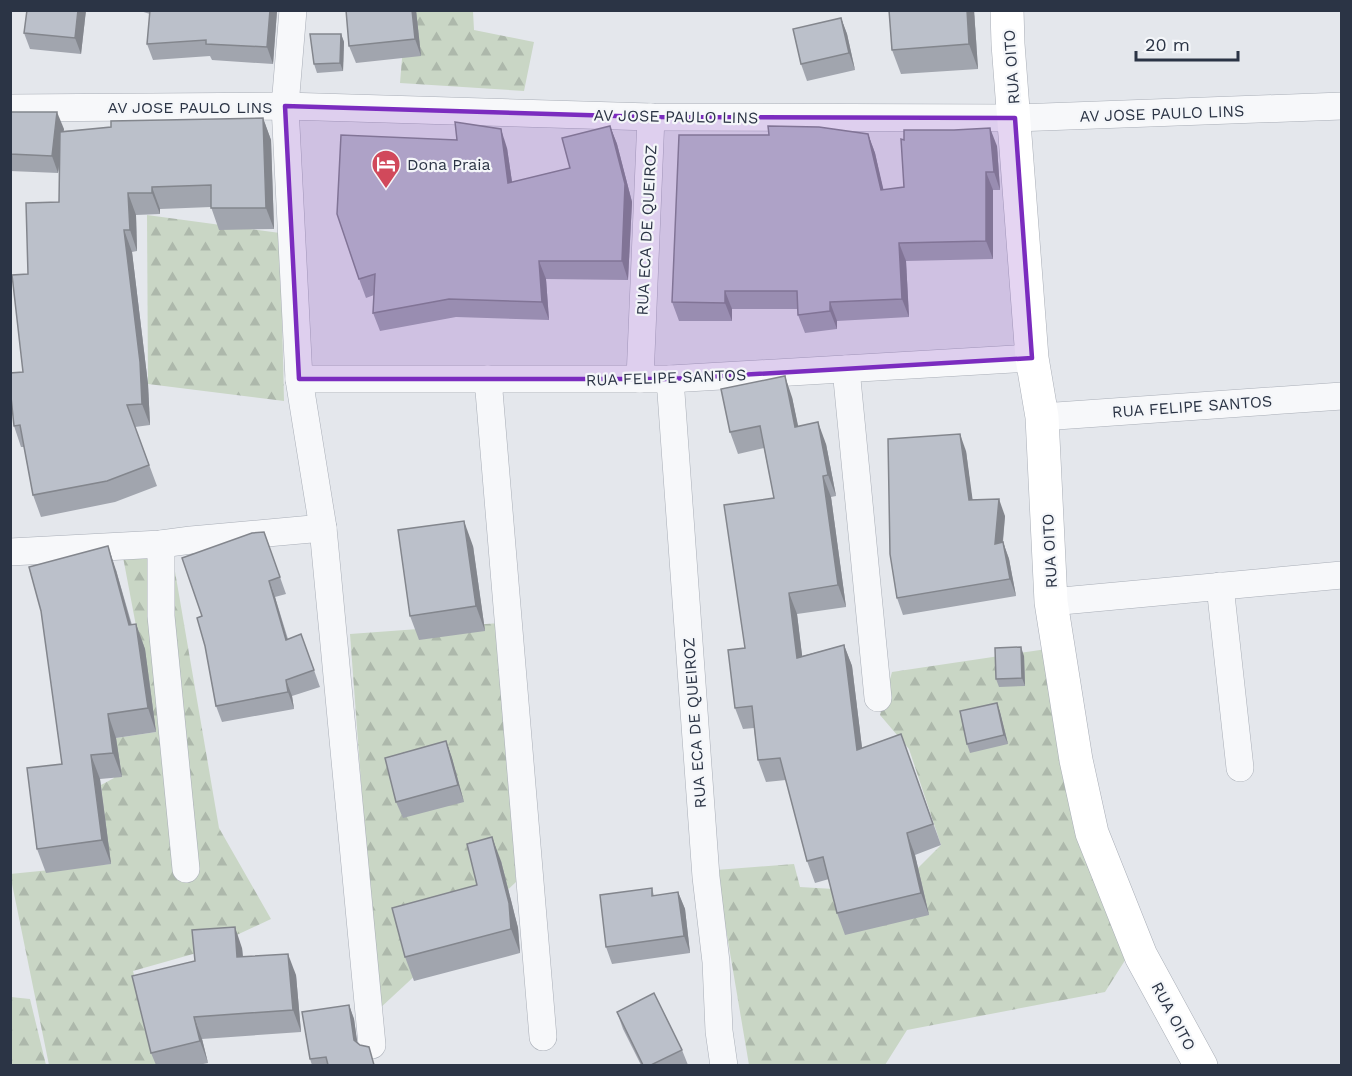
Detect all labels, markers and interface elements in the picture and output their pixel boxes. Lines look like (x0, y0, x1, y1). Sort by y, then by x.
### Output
scale bar (1136, 24, 1238, 62)
street label: RUA OITO (999, 29, 1024, 105)
text: 20 m (1145, 34, 1190, 55)
street label: AV JOSE PAULO LINS (108, 98, 272, 117)
street label: AV JOSE PAULO LINS (1079, 101, 1245, 126)
street label: AV JOSE PAULO LINS (593, 106, 759, 127)
street label: RUA ECA DE QUEIROZ (633, 144, 660, 316)
hotel icon: Dona Praia (370, 148, 402, 190)
place label: Dona Praia (407, 155, 491, 174)
street label: RUA FELIPE SANTOS (585, 365, 747, 390)
street label: RUA FELIPE SANTOS (1111, 391, 1273, 422)
street label: RUA OITO (1038, 513, 1061, 589)
street label: RUA ECA DE QUEIROZ (679, 637, 710, 809)
street label: RUA OITO (1148, 979, 1200, 1054)

